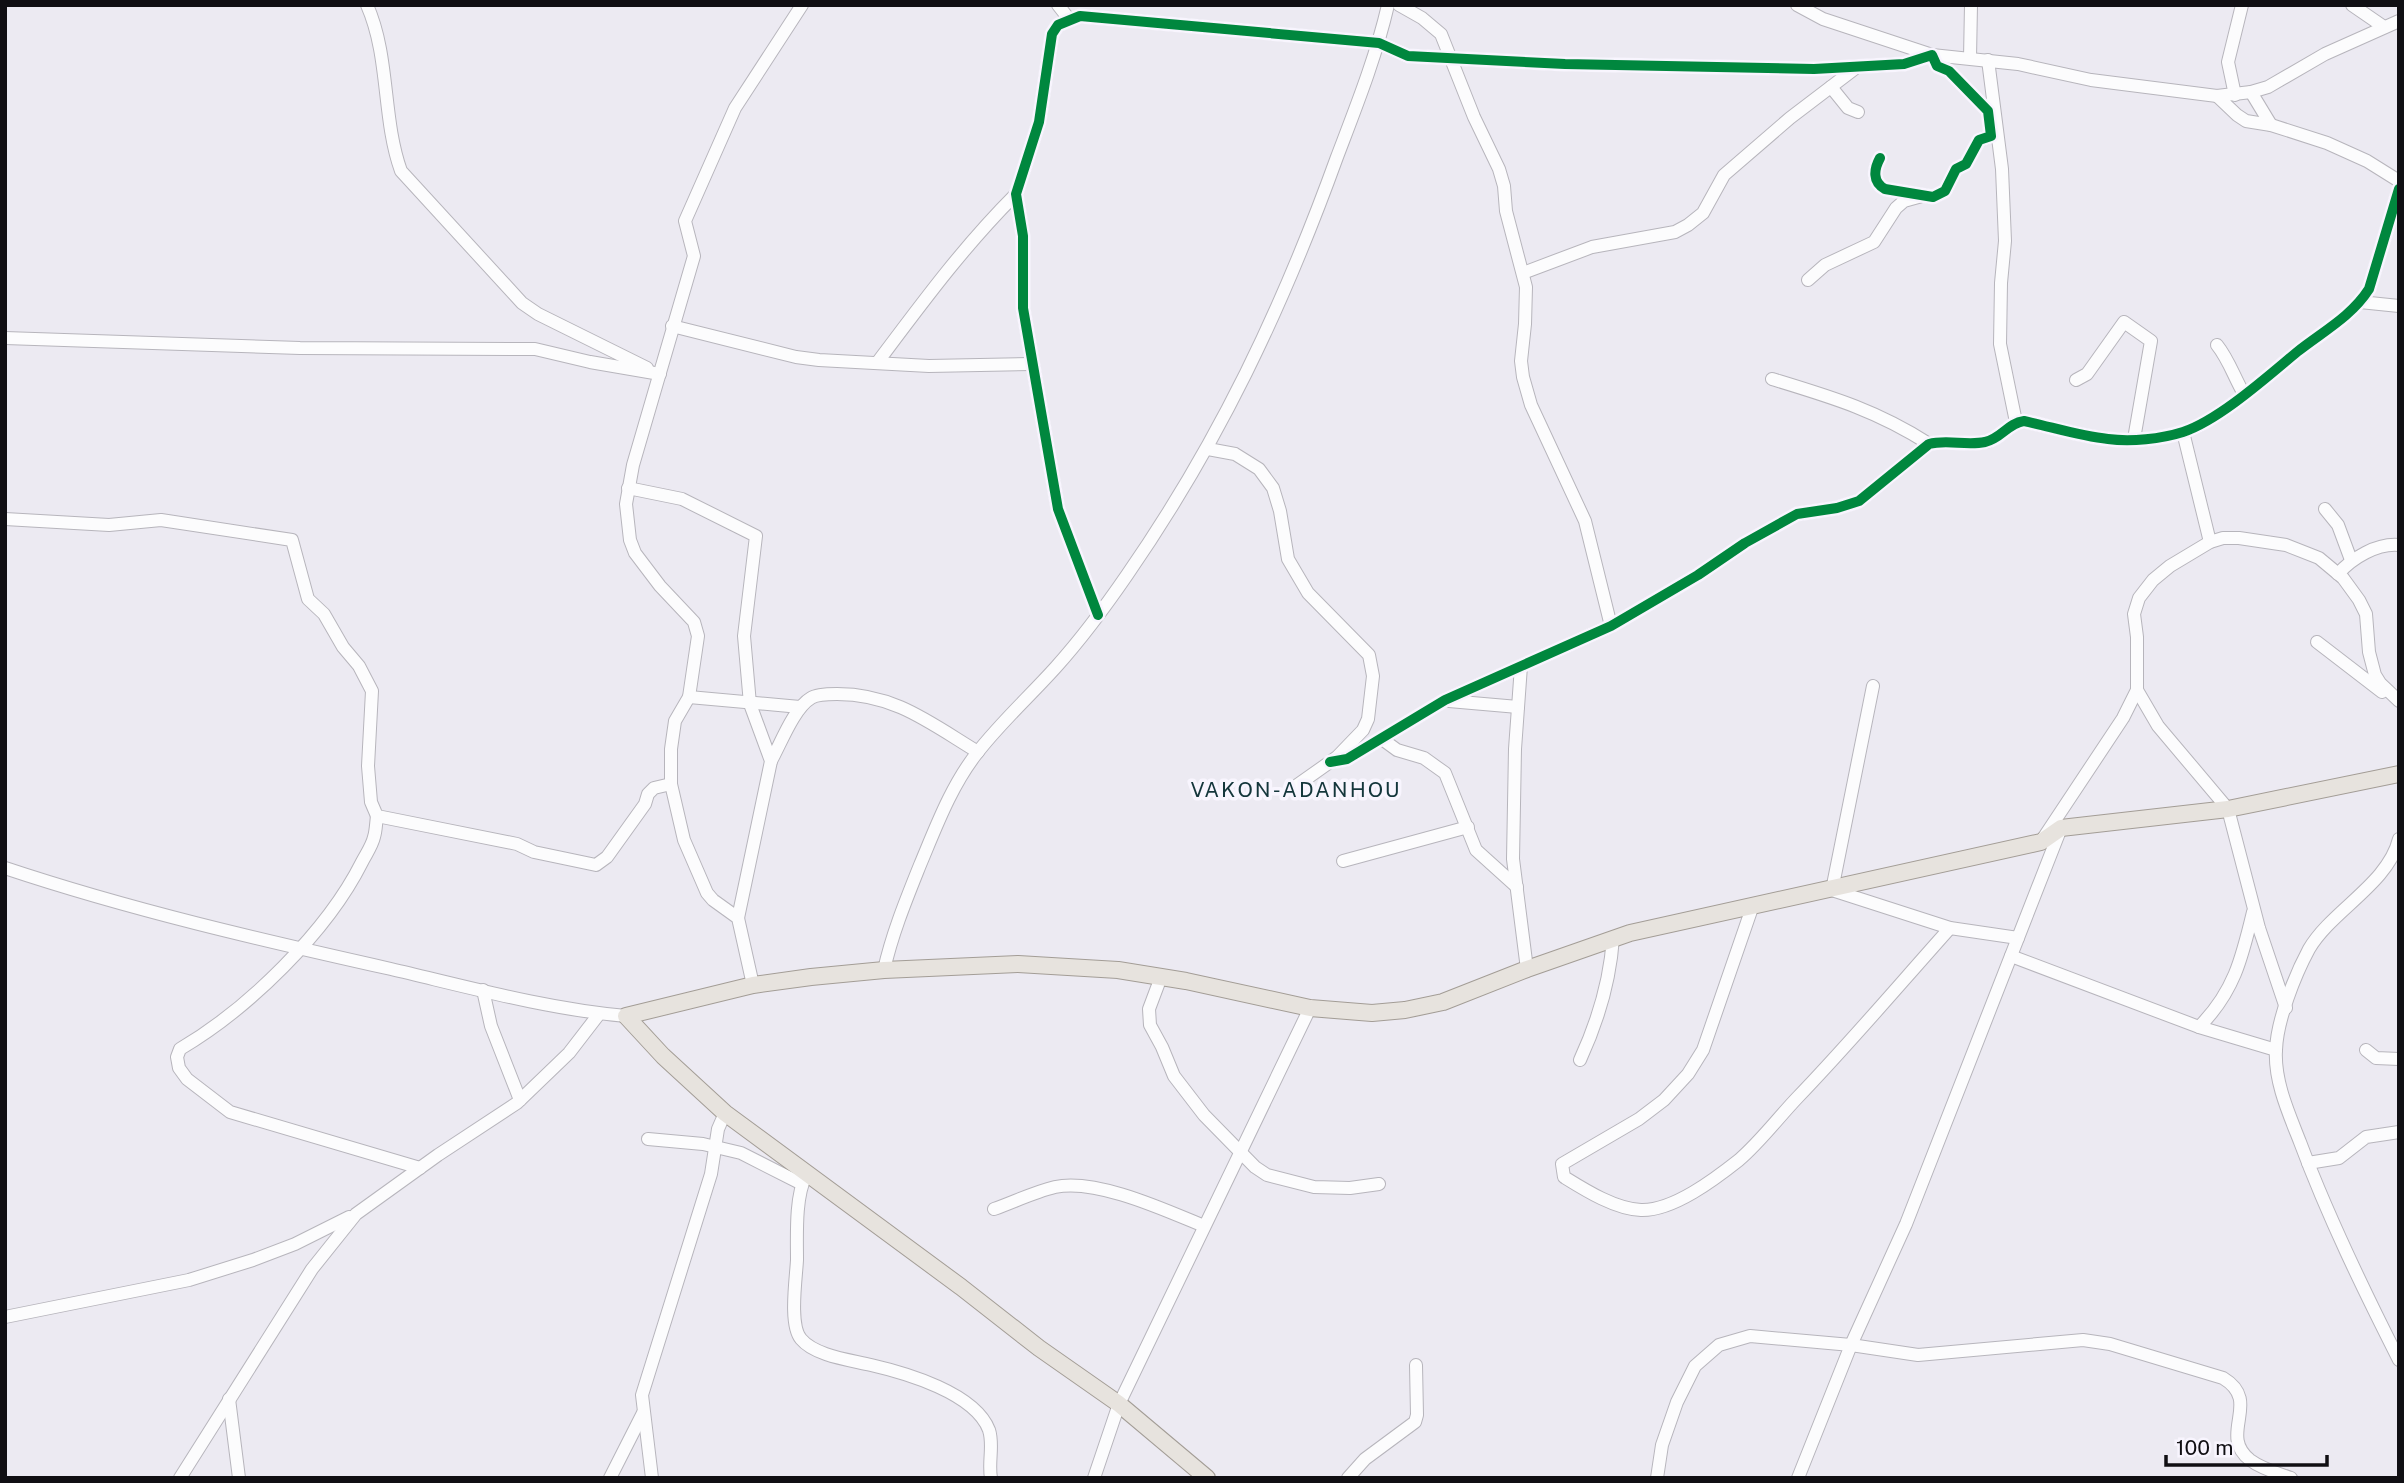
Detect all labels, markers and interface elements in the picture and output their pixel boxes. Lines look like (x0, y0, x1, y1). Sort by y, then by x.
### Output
district label: VAKON-ADANHOU (1190, 777, 1402, 802)
scale bar (2166, 1424, 2327, 1468)
text: 100 m (2176, 1435, 2233, 1460)

